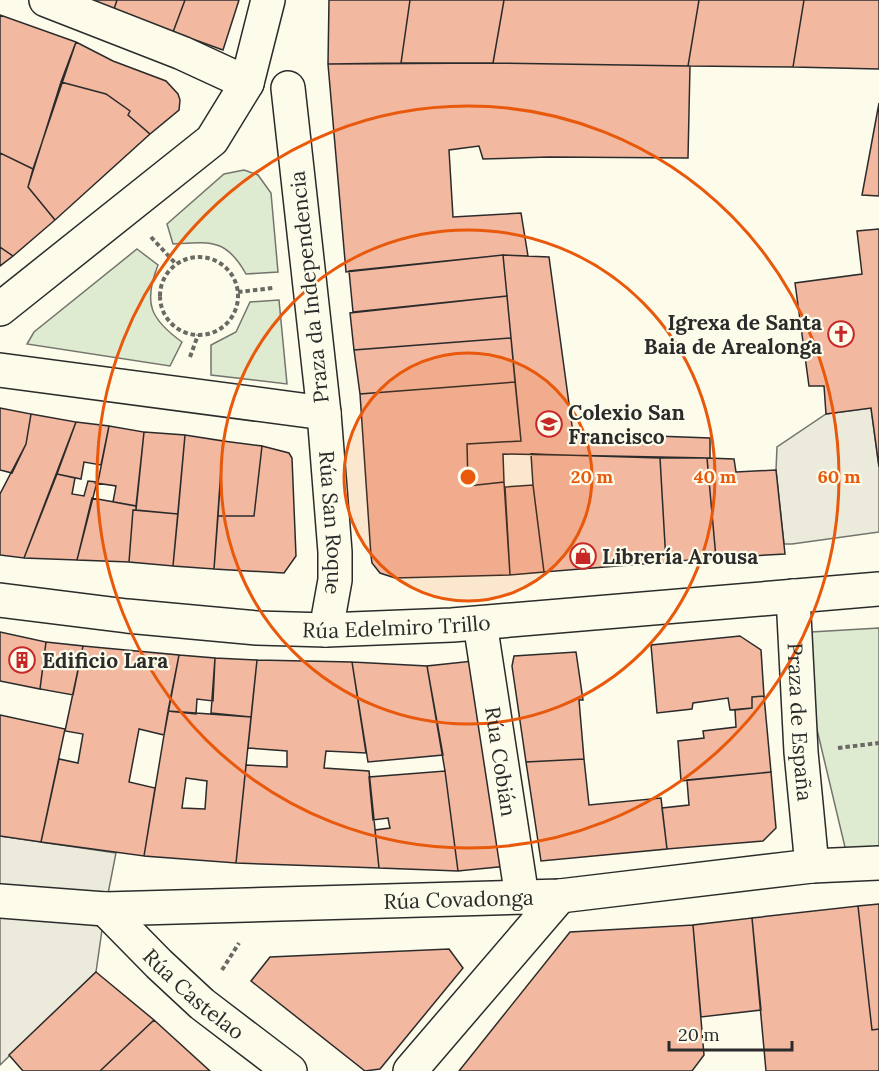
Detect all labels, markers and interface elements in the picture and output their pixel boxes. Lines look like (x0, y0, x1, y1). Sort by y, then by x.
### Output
street label: Praza da Independencia (283, 169, 335, 404)
place label: Igrexa de Santa Baia de Arealonga (644, 309, 822, 360)
church icon: Igrexa de Santa Baia de Arealonga (826, 319, 856, 349)
place label: Colexio San Francisco (568, 399, 685, 450)
school or university icon: Colexio San Francisco (534, 409, 564, 439)
street label: Rúa San Roque (314, 450, 349, 597)
text: 20 m (571, 465, 614, 488)
text: 40 m (694, 465, 737, 488)
text: 60 m (817, 465, 861, 488)
centre of rings (458, 467, 478, 487)
shop icon: Librería Arousa (568, 541, 598, 571)
place label: Librería Arousa (602, 543, 758, 570)
street label: Rúa Edelmiro Trillo (302, 608, 491, 644)
street label: Praza de España (782, 642, 819, 802)
building icon: Edificio Lara (7, 645, 37, 675)
place label: Edificio Lara (42, 647, 168, 674)
street label: Rúa Cobián (479, 705, 523, 818)
street label: Rúa Covadonga (383, 883, 534, 915)
street label: Rúa Castelao (137, 942, 250, 1045)
scale bar (669, 1014, 792, 1052)
text: 20 m (678, 1023, 720, 1046)

